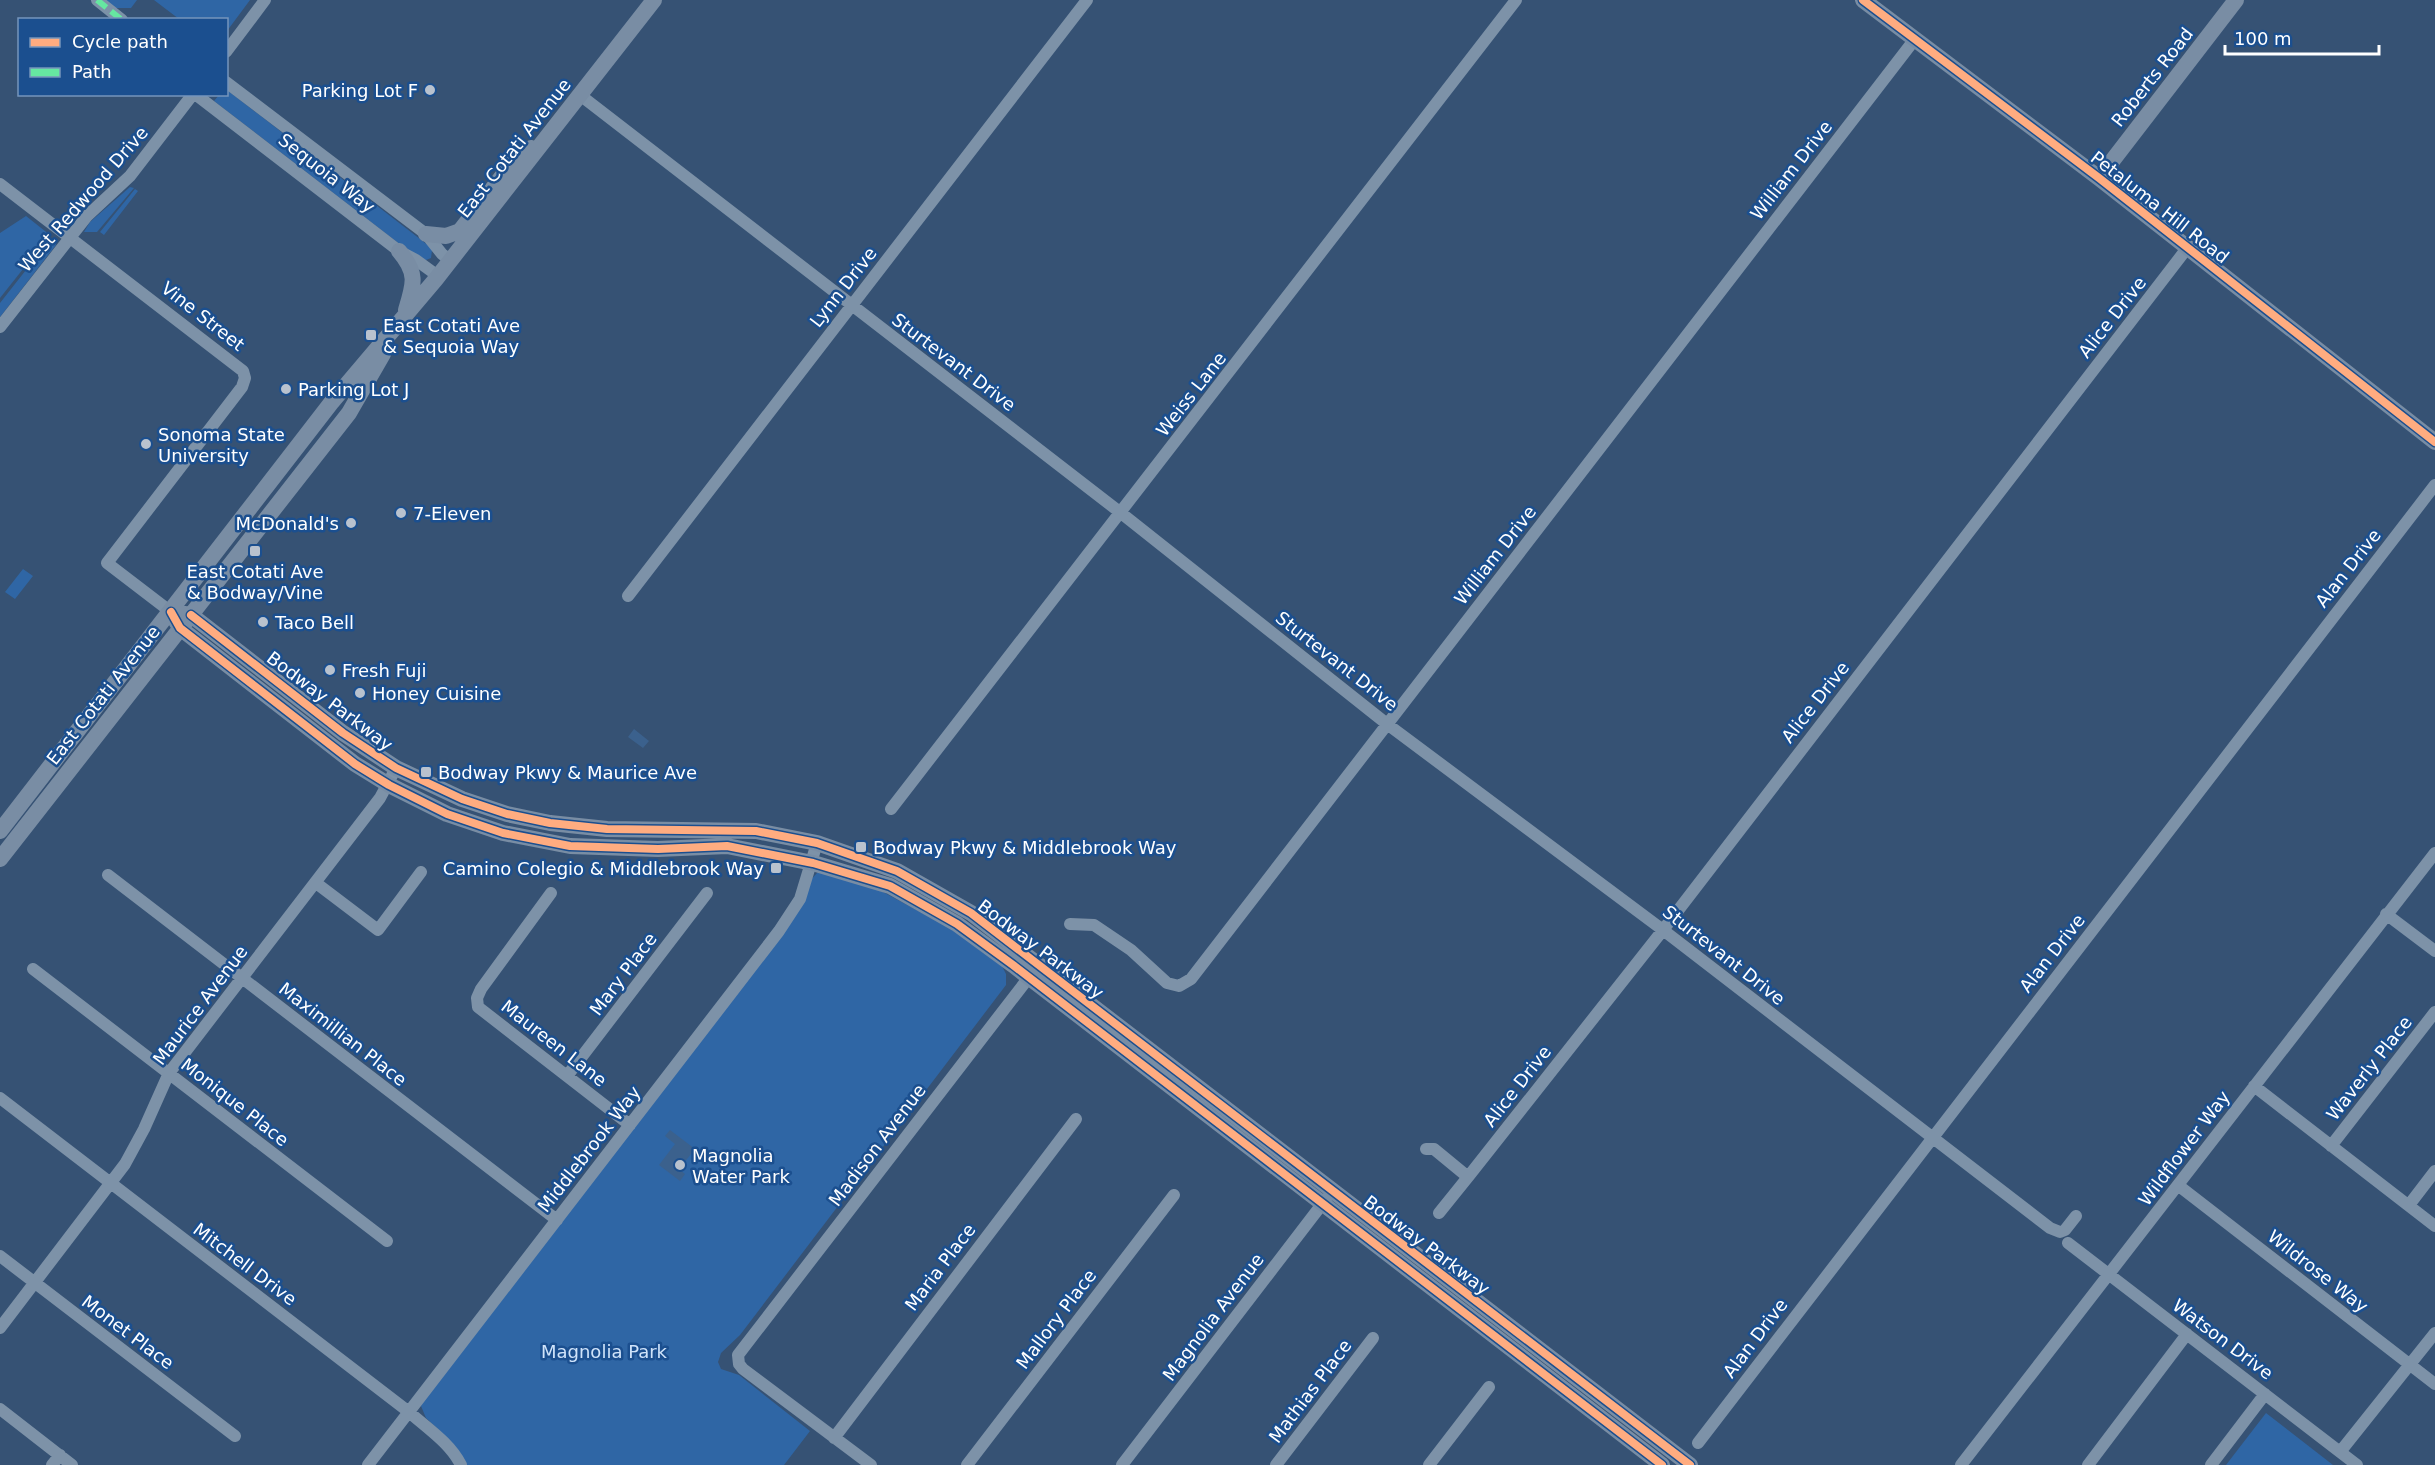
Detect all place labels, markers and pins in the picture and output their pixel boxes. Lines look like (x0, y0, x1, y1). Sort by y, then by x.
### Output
place label: Parking Lot F (302, 80, 418, 101)
marker: Parking Lot F (423, 83, 437, 97)
place label: East Cotati Ave & Sequoia Way (383, 315, 520, 357)
marker: East Cotati Ave & Sequoia Way (364, 328, 378, 342)
place label: Parking Lot J (298, 379, 409, 400)
marker: Parking Lot J (279, 382, 293, 396)
place label: Sonoma State University (158, 424, 285, 466)
marker: Sonoma State University (139, 437, 153, 451)
place label: 7-Eleven (413, 503, 492, 524)
marker: 7-Eleven (394, 506, 408, 520)
place label: McDonald's (236, 513, 339, 534)
marker: McDonald's (344, 516, 358, 530)
marker: East Cotati Ave & Bodway/Vine (248, 544, 262, 558)
place label: East Cotati Ave & Bodway/Vine (187, 561, 324, 603)
place label: Taco Bell (274, 612, 354, 633)
marker: Taco Bell (256, 615, 270, 629)
place label: Fresh Fuji (342, 660, 426, 681)
marker: Fresh Fuji (323, 663, 337, 677)
place label: Honey Cuisine (372, 683, 501, 704)
marker: Honey Cuisine (353, 686, 367, 700)
place label: Bodway Pkwy & Maurice Ave (438, 762, 697, 783)
marker: Bodway Pkwy & Maurice Ave (419, 765, 433, 779)
place label: Bodway Pkwy & Middlebrook Way (873, 837, 1177, 858)
marker: Bodway Pkwy & Middlebrook Way (854, 840, 868, 854)
place label: Camino Colegio & Middlebrook Way (443, 858, 764, 879)
marker: Camino Colegio & Middlebrook Way (769, 861, 783, 875)
place label: Magnolia Water Park (692, 1145, 790, 1187)
marker: Magnolia Water Park (673, 1158, 687, 1172)

